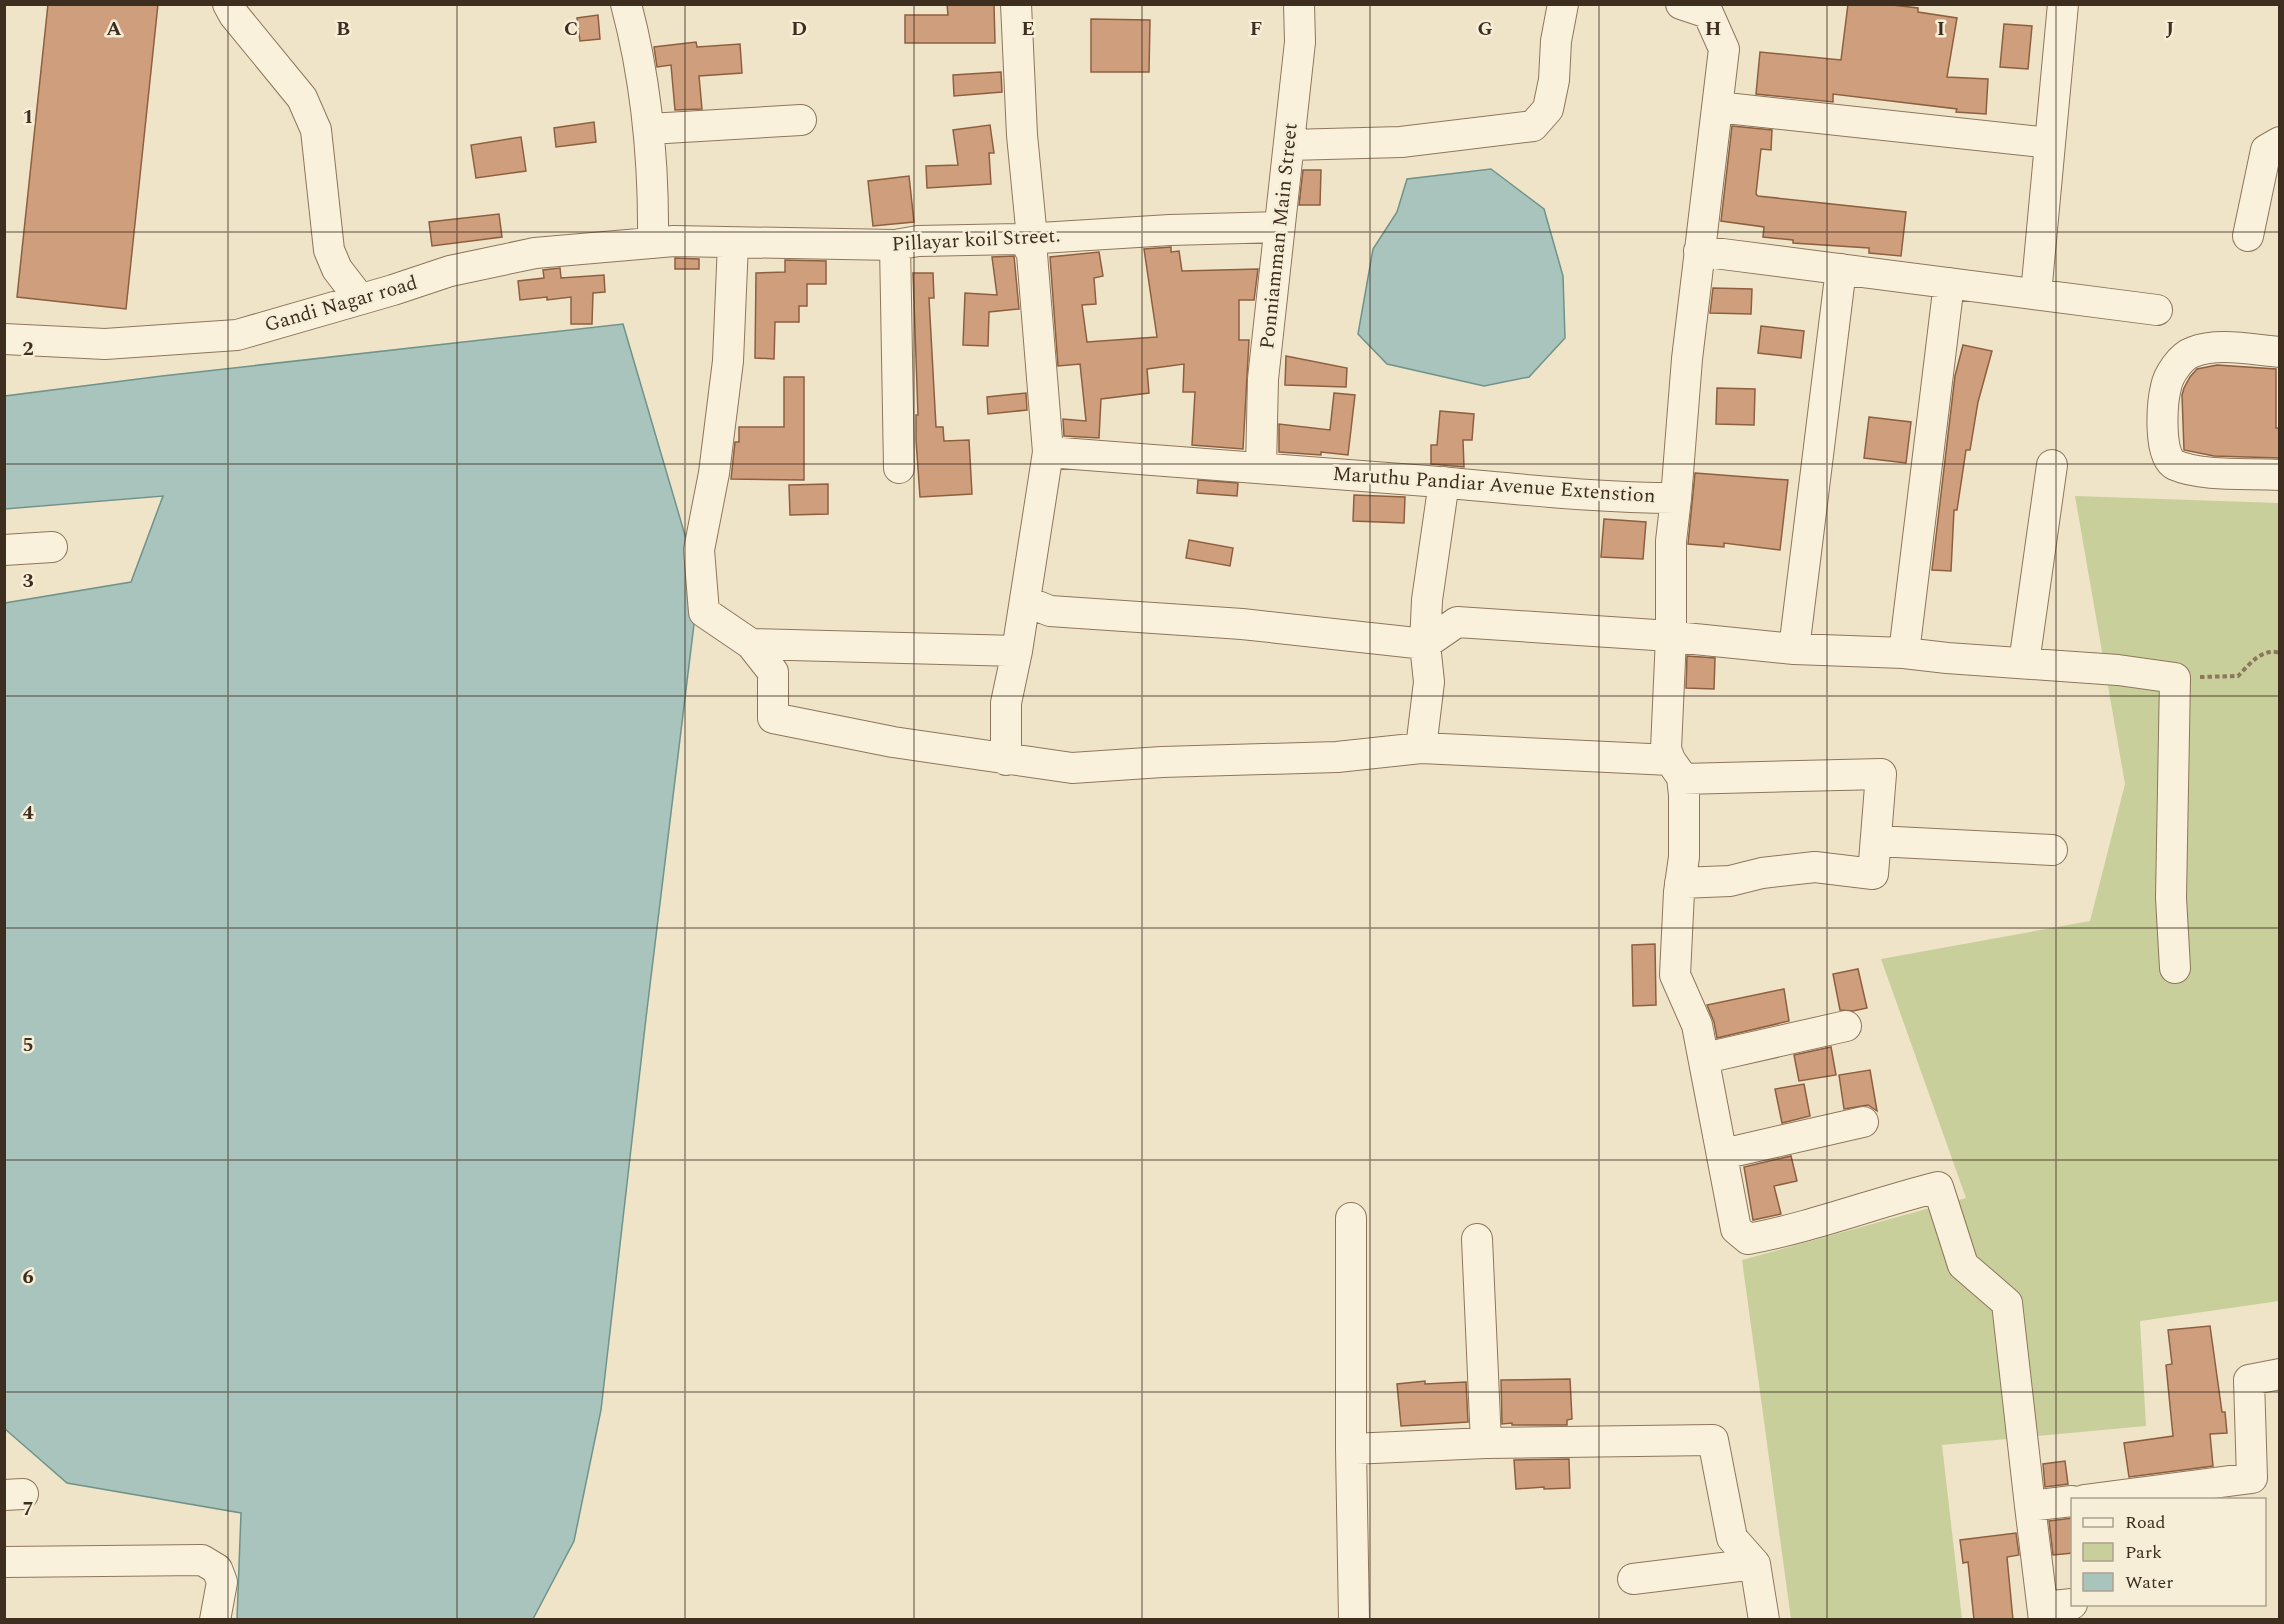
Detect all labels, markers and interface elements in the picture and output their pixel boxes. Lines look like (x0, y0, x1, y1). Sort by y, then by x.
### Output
text: A (106, 14, 122, 44)
text: B (336, 14, 350, 44)
text: C (564, 14, 578, 44)
text: D (791, 14, 807, 44)
text: E (1021, 14, 1035, 44)
text: F (1250, 14, 1262, 44)
text: G (1477, 14, 1493, 44)
text: H (1705, 14, 1721, 44)
text: I (1937, 14, 1945, 44)
text: J (2166, 14, 2174, 44)
text: 1 (22, 102, 34, 132)
street label: Ponniamman Main Street (1252, 121, 1306, 351)
street label: Pillayar koil Street. (891, 221, 1061, 259)
street label: Gandi Nagar road (261, 268, 421, 340)
text: 2 (22, 334, 34, 364)
street label: Maruthu Pandiar Avenue Extenstion (1332, 459, 1656, 511)
text: 3 (22, 566, 34, 596)
text: 4 (22, 798, 34, 828)
text: 5 (22, 1030, 34, 1060)
text: 6 (22, 1262, 34, 1292)
text: 7 (22, 1494, 34, 1524)
legend (2071, 1498, 2266, 1606)
text: Road (2125, 1509, 2166, 1536)
text: Park (2125, 1539, 2162, 1566)
text: Water (2125, 1569, 2173, 1596)

